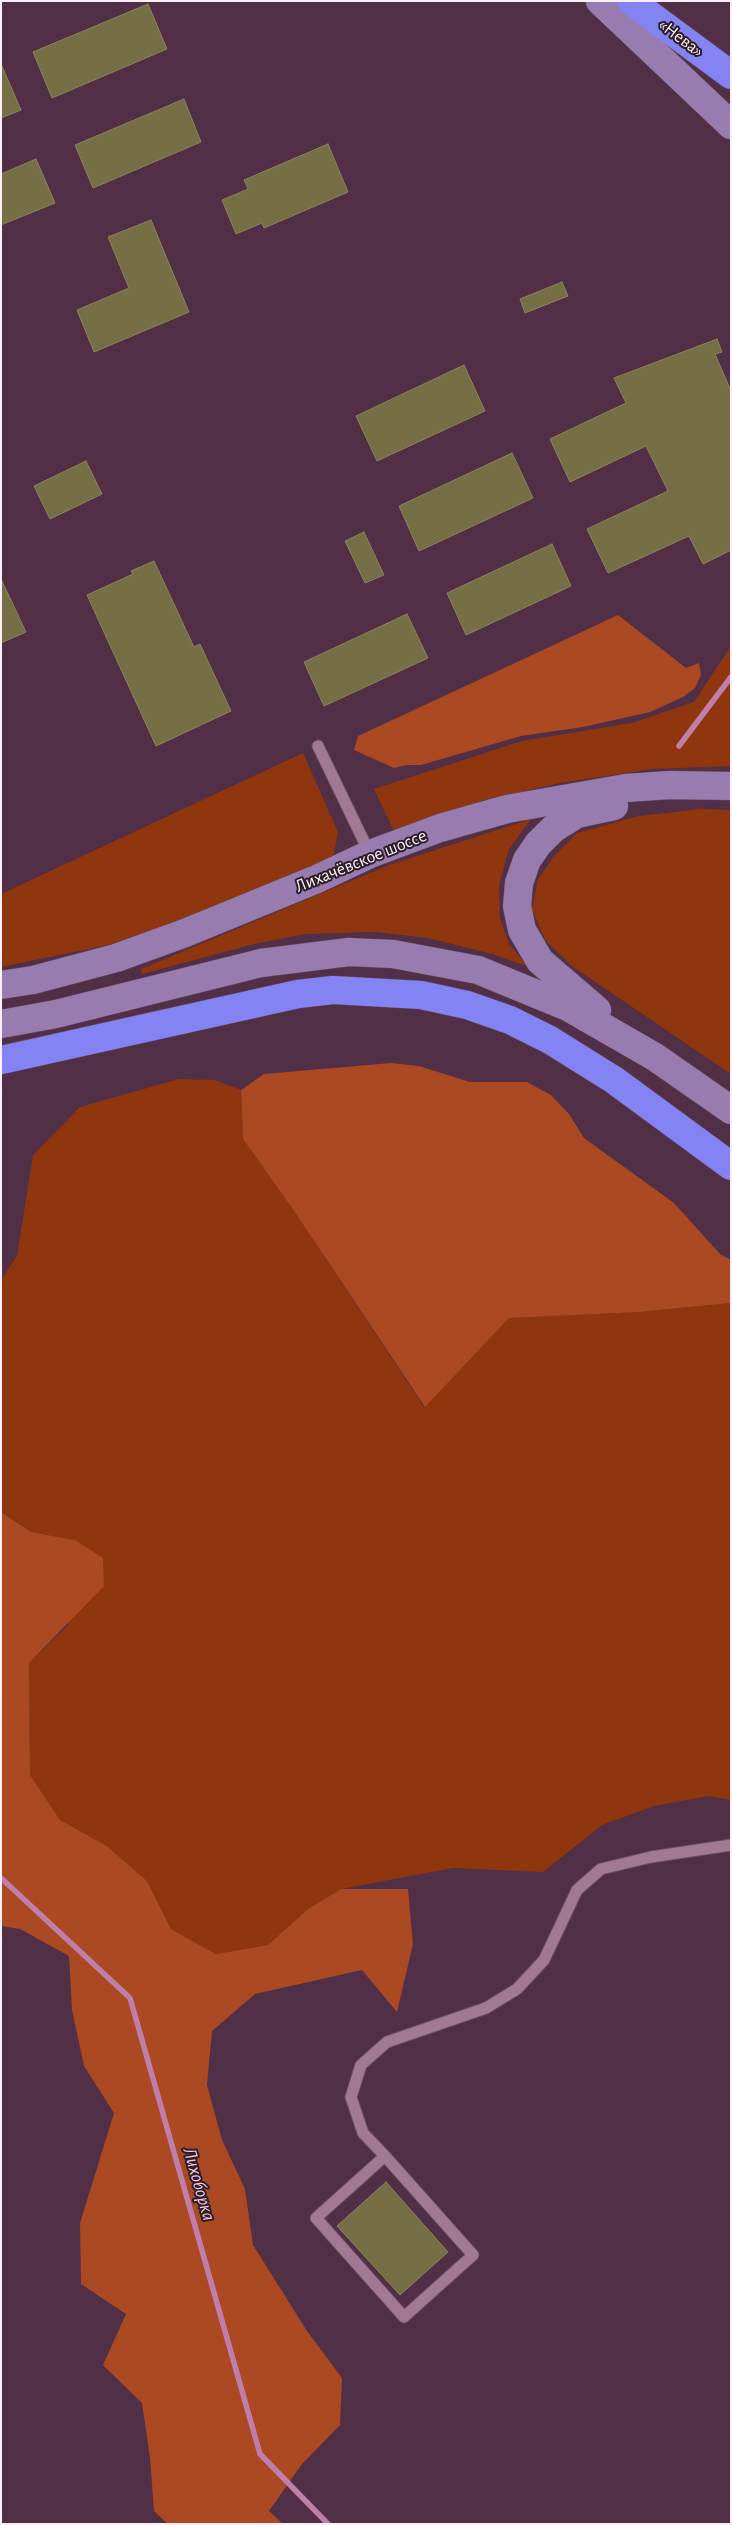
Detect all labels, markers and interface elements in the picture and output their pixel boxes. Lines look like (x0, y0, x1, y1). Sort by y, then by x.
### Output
street label: «Нева» (654, 14, 708, 62)
street label: Лихачёвское шоссе (292, 825, 430, 897)
water label: Лихоборка (178, 2145, 220, 2223)

